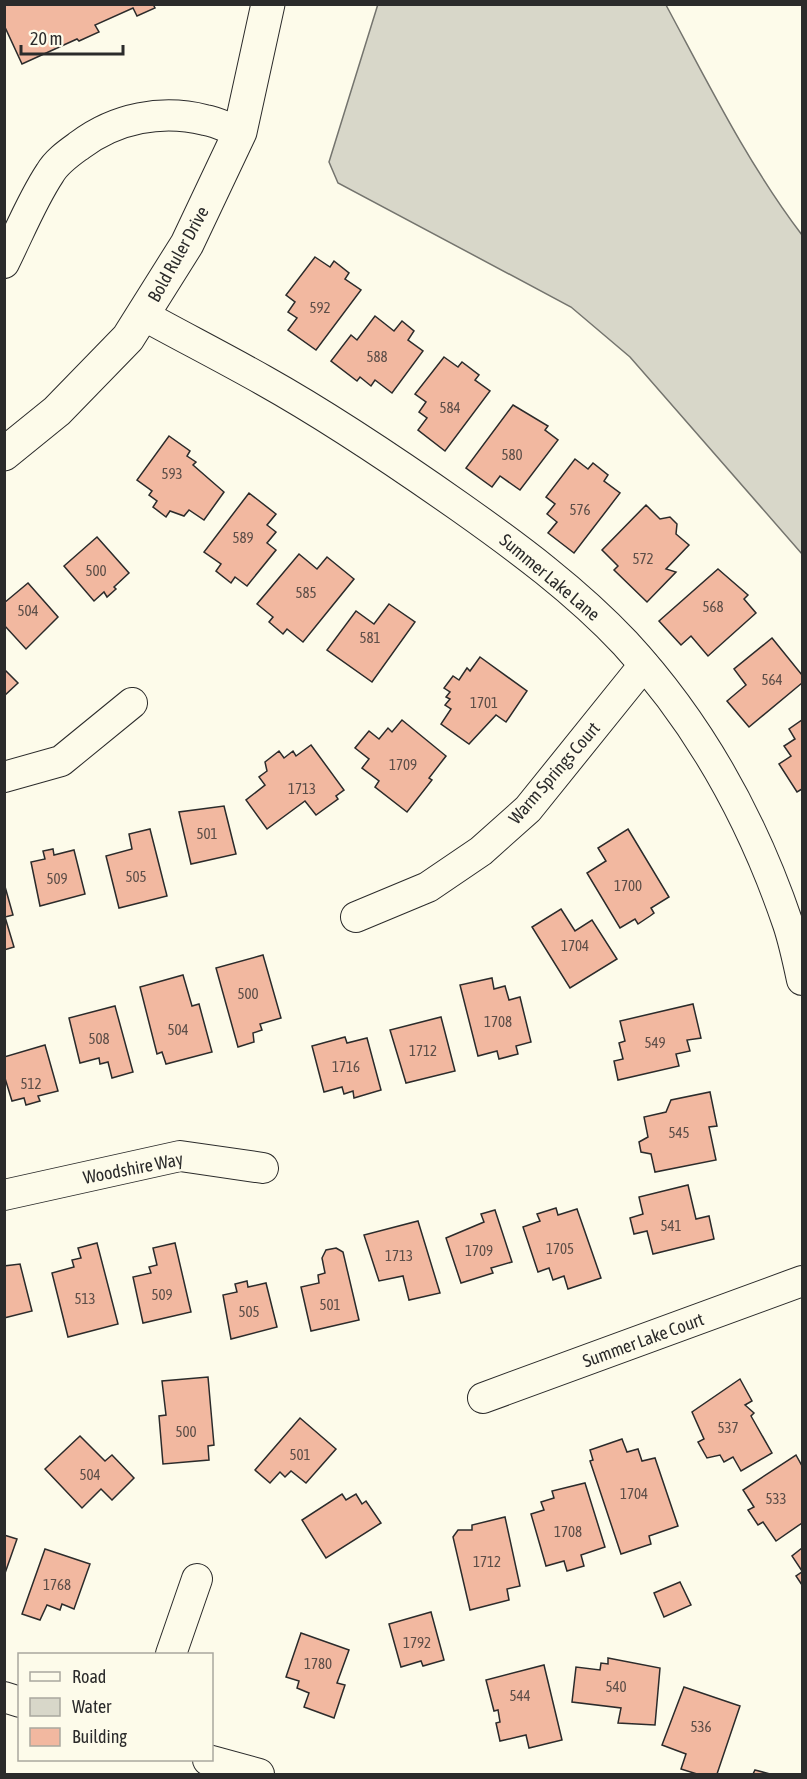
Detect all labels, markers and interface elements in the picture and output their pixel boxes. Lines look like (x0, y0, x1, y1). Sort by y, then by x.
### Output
scale bar (21, 18, 123, 56)
text: 20 m (30, 28, 62, 49)
street label: Bold Ruler Drive (143, 203, 213, 305)
house number: 592 (309, 299, 331, 316)
house number: 588 (366, 348, 388, 365)
house number: 584 (439, 399, 461, 416)
house number: 580 (501, 446, 523, 463)
house number: 593 (161, 465, 183, 482)
house number: 576 (569, 501, 591, 518)
house number: 589 (232, 529, 254, 546)
street label: Summer Lake Lane (496, 529, 604, 625)
house number: 572 (632, 550, 654, 567)
house number: 500 (85, 562, 107, 579)
house number: 585 (295, 584, 317, 601)
house number: 568 (702, 598, 724, 615)
house number: 504 (17, 602, 39, 619)
house number: 581 (359, 629, 381, 646)
house number: 564 (761, 671, 783, 688)
house number: 1701 (470, 694, 498, 711)
street label: Warm Springs Court (504, 718, 604, 828)
house number: 1709 (389, 756, 417, 773)
house number: 1713 (288, 780, 316, 797)
house number: 501 (196, 825, 218, 842)
house number: 505 (125, 868, 147, 885)
house number: 509 (46, 870, 68, 887)
house number: 1700 (614, 877, 642, 894)
house number: 1704 (561, 937, 589, 954)
house number: 500 (237, 985, 259, 1002)
house number: 1708 (484, 1013, 512, 1030)
house number: 504 (167, 1021, 189, 1038)
house number: 508 (88, 1030, 110, 1047)
house number: 549 (644, 1034, 666, 1051)
house number: 1712 (409, 1042, 437, 1059)
house number: 1716 (332, 1058, 360, 1075)
house number: 512 (20, 1075, 42, 1092)
house number: 545 (668, 1124, 690, 1141)
street label: Woodshire Way (81, 1148, 185, 1188)
house number: 541 (660, 1217, 682, 1234)
house number: 1705 (546, 1240, 574, 1257)
house number: 1709 (465, 1242, 493, 1259)
house number: 1713 (385, 1247, 413, 1264)
house number: 509 (151, 1286, 173, 1303)
house number: 513 (74, 1290, 96, 1307)
house number: 501 (319, 1296, 341, 1313)
house number: 505 (238, 1303, 260, 1320)
street label: Summer Lake Court (580, 1308, 706, 1372)
house number: 537 (717, 1419, 739, 1436)
house number: 500 (175, 1423, 197, 1440)
house number: 501 (289, 1446, 311, 1463)
house number: 504 (79, 1466, 101, 1483)
house number: 1704 (620, 1485, 648, 1502)
house number: 533 (765, 1490, 787, 1507)
house number: 1708 (554, 1523, 582, 1540)
house number: 1712 (473, 1553, 501, 1570)
house number: 1768 (43, 1576, 71, 1593)
house number: 1792 (403, 1634, 431, 1651)
legend (18, 1653, 213, 1761)
house number: 1780 (304, 1655, 332, 1672)
text: Road (72, 1666, 106, 1687)
house number: 540 (605, 1678, 627, 1695)
house number: 544 (509, 1687, 531, 1704)
text: Water (72, 1696, 112, 1717)
house number: 536 (690, 1718, 712, 1735)
text: Building (72, 1726, 127, 1747)

